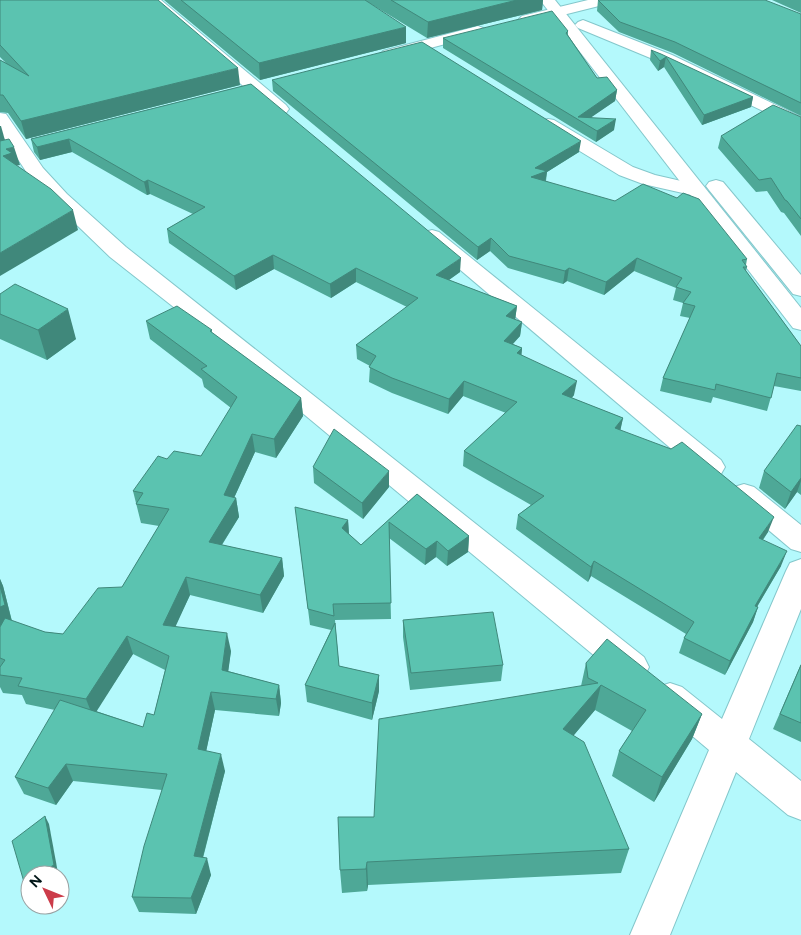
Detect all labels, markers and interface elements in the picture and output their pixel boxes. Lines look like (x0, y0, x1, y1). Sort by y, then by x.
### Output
north arrow (20, 865, 70, 915)
text: N (26, 872, 46, 891)

